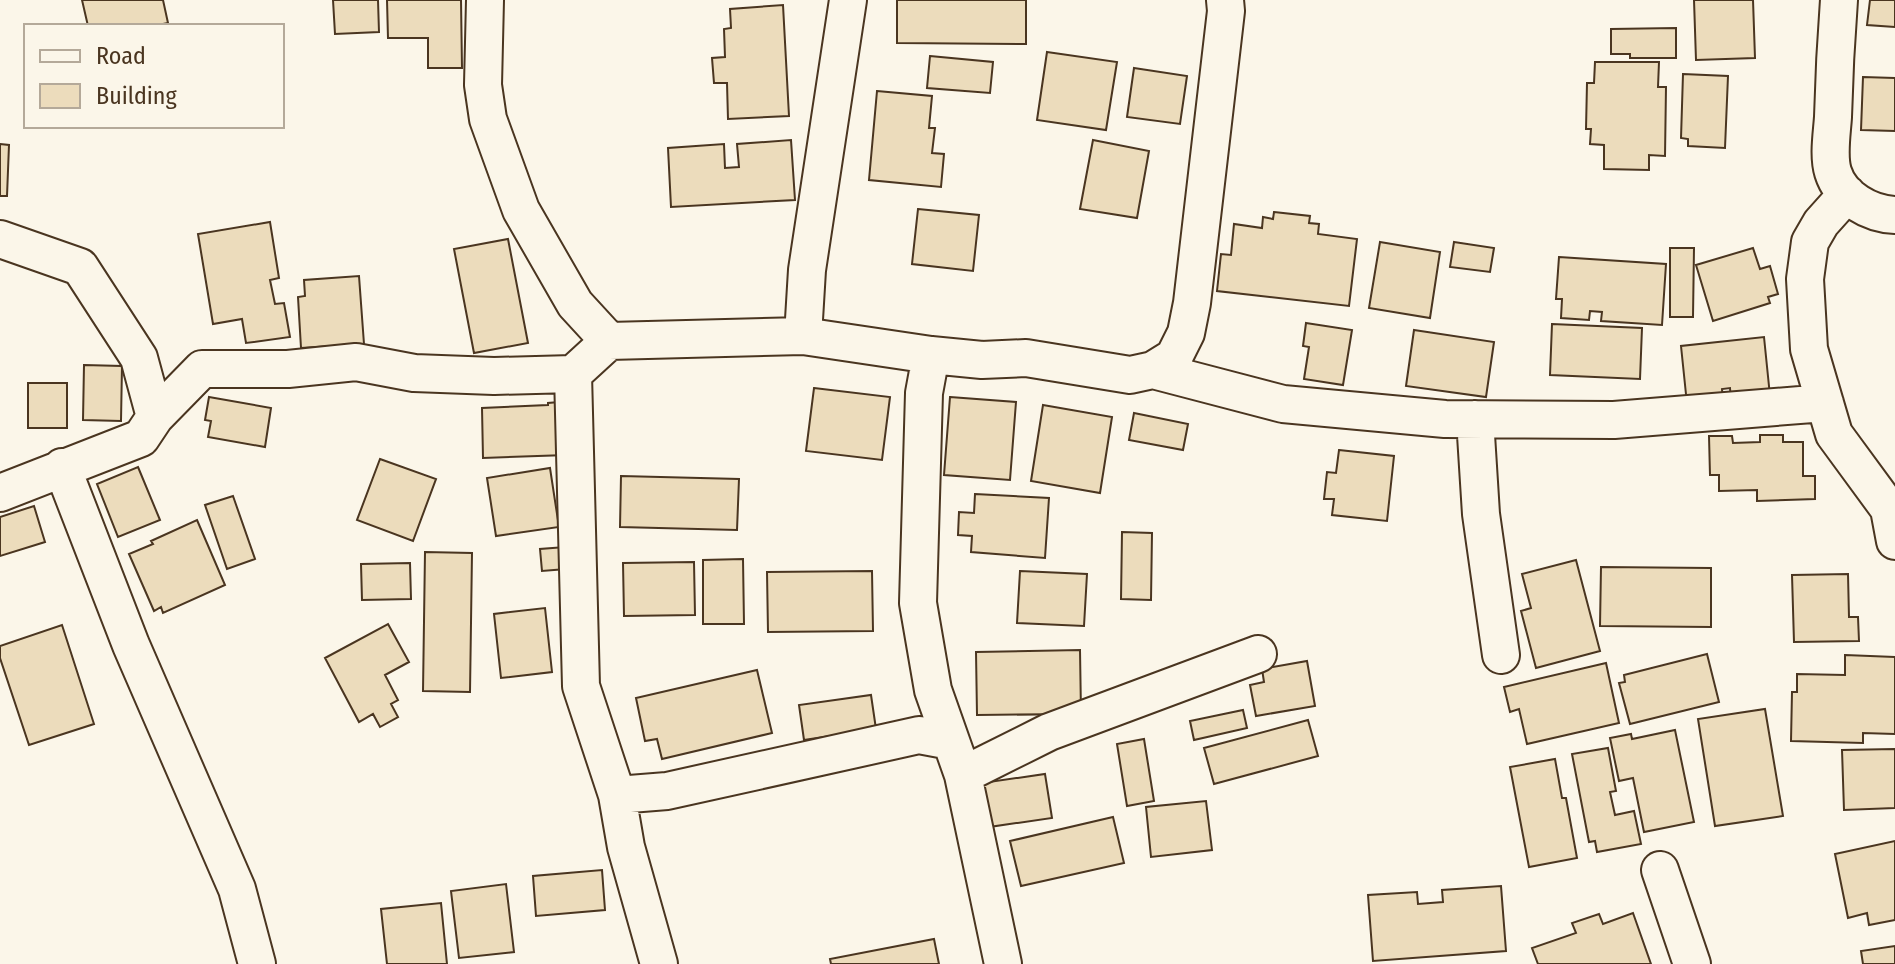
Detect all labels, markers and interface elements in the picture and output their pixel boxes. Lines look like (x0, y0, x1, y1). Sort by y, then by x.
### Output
legend (24, 24, 284, 128)
text: Road (96, 42, 146, 70)
text: Building (96, 82, 178, 110)

